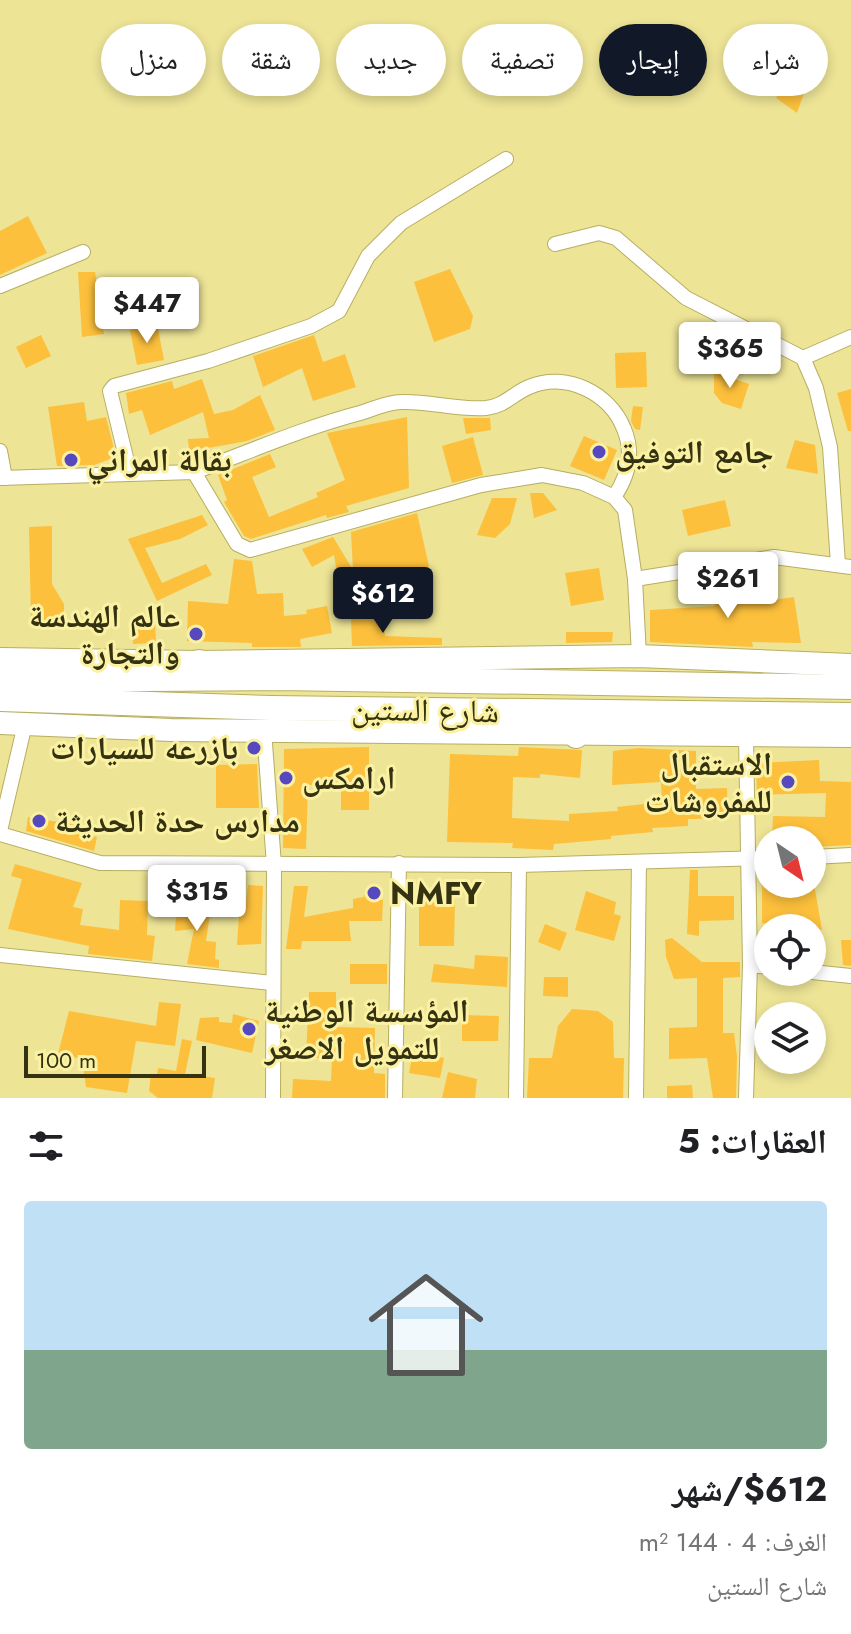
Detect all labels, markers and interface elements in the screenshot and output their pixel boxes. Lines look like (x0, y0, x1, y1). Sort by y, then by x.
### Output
chip: منزل (101, 24, 206, 96)
chip: شقة (222, 24, 320, 96)
chip: جديد (336, 24, 446, 96)
chip: تصفية (462, 24, 583, 96)
chip: إيجار (599, 24, 707, 96)
chip: شراء (723, 24, 828, 96)
pin: $447 (100, 277, 194, 345)
text: $447 (113, 284, 181, 322)
pin: $365 (683, 322, 777, 390)
text: $365 (697, 329, 763, 367)
place label: جامع التوفيق (615, 429, 774, 475)
place label: بقالة المراني (87, 437, 232, 485)
marker: جامع التوفيق (590, 443, 608, 461)
marker: بقالة المراني (62, 451, 80, 469)
pin: $261 (681, 552, 775, 620)
text: $261 (696, 559, 760, 597)
pin: $612 (336, 567, 430, 635)
text: $612 (351, 574, 415, 612)
place label: عالم الهندسة والتجارة (29, 593, 180, 676)
marker: عالم الهندسة والتجارة (187, 625, 205, 643)
street label: شارع الستين (351, 686, 499, 734)
place label: بازرعه للسيارات (50, 725, 238, 771)
marker: بازرعه للسيارات (245, 739, 263, 757)
place label: الاستقبال للمفروشات (645, 741, 772, 824)
place label: ارامكس (302, 755, 396, 801)
marker: ارامكس (277, 769, 295, 787)
marker: الاستقبال للمفروشات (779, 773, 797, 791)
place label: مدارس حدة الحديثة (55, 798, 300, 844)
marker: مدارس حدة الحديثة (30, 812, 48, 830)
north arrow (754, 826, 826, 898)
map controls (754, 826, 826, 1074)
pin: $315 (150, 865, 244, 933)
place label: NMFY (390, 870, 483, 916)
text: $315 (166, 872, 228, 910)
marker: NMFY (365, 884, 383, 902)
button: locate (754, 914, 826, 986)
place label: المؤسسة الوطنية للتمويل الاصغر (263, 988, 469, 1071)
button: layers (754, 1002, 826, 1074)
marker: المؤسسة الوطنية للتمويل الاصغر (240, 1020, 258, 1038)
scale bar (24, 1042, 206, 1078)
text: 100 m (36, 1044, 96, 1076)
text: العقارات: 5 (678, 1117, 827, 1166)
icon: filters (24, 1124, 68, 1168)
icon: home (354, 1253, 498, 1397)
text: $612/شهر (672, 1465, 827, 1514)
text: الغرف: 4 · 144 m² (639, 1523, 827, 1561)
text: شارع الستين (707, 1567, 827, 1605)

